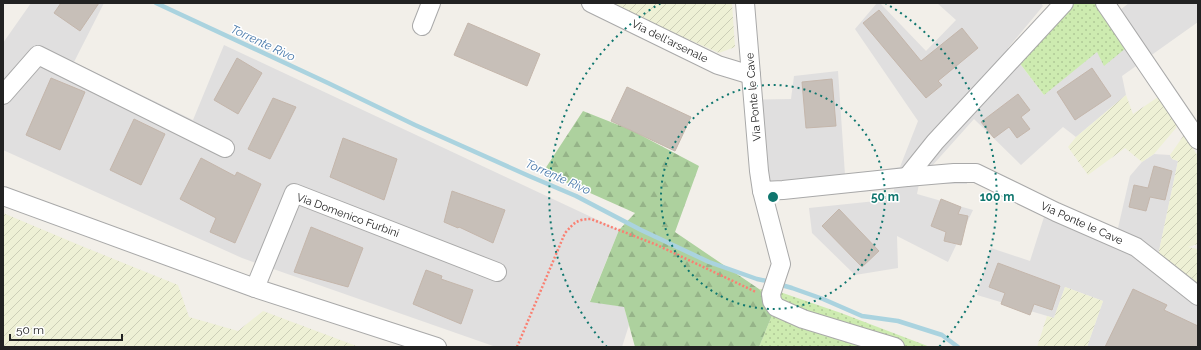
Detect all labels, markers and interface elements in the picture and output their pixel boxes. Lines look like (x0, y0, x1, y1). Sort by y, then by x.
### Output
street label: Via dell'arsenale (629, 17, 711, 66)
water label: Torrente Rivo (229, 22, 298, 64)
street label: Via Ponte le Cave (743, 52, 764, 142)
water label: Torrente Rivo (523, 156, 593, 198)
centre of rings (766, 190, 780, 204)
text: 50 m (871, 190, 899, 204)
text: 100 m (980, 190, 1014, 204)
street label: Via Domenico Furbini (295, 191, 401, 240)
street label: Via Ponte le Cave (1039, 199, 1126, 248)
scale bar (10, 316, 122, 342)
text: 50 m (16, 323, 44, 337)

